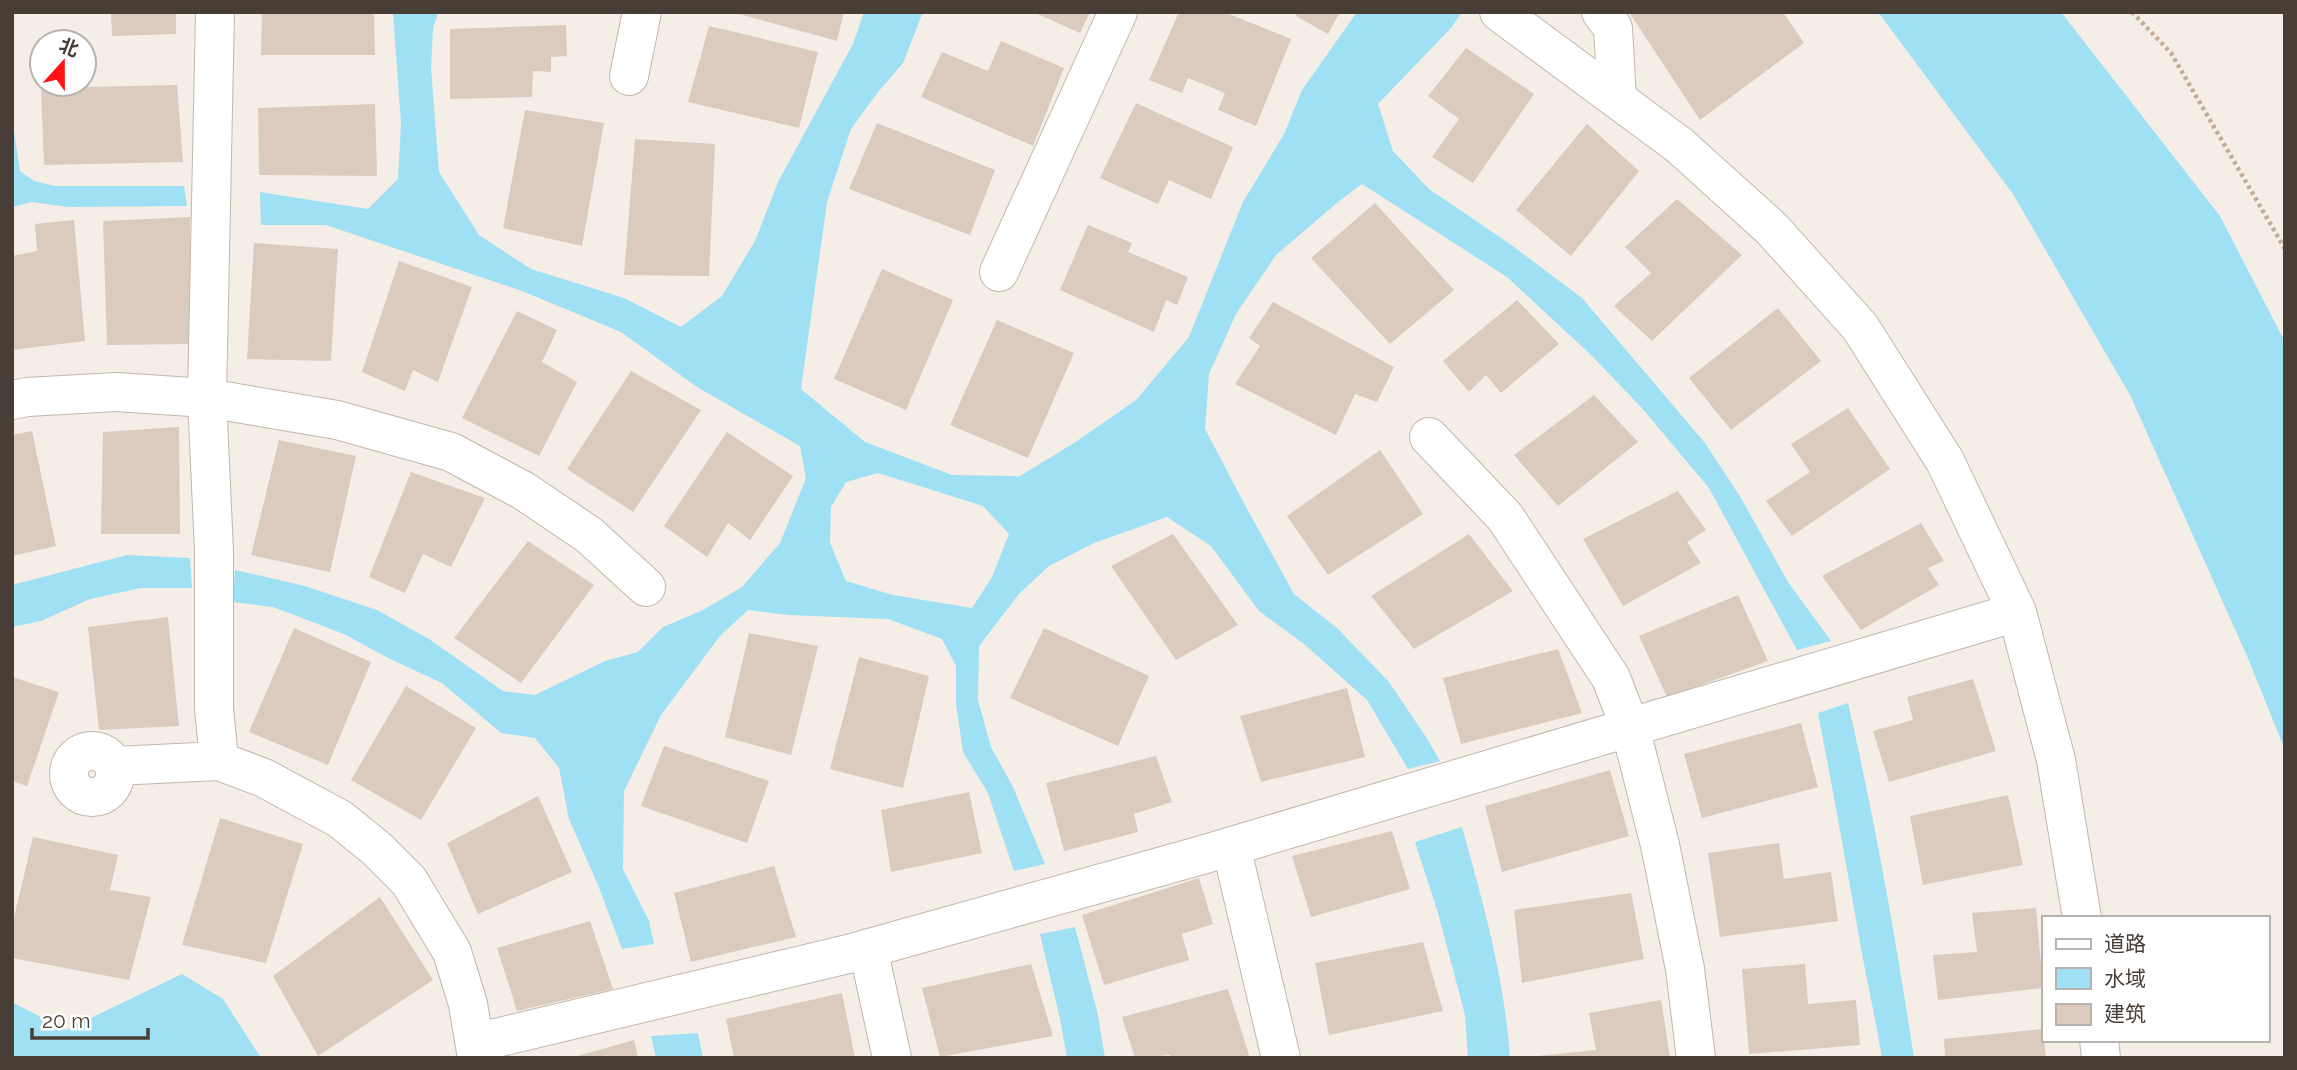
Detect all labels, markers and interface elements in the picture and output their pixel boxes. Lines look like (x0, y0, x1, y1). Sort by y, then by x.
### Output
north arrow (28, 28, 98, 98)
text: 北 (56, 33, 82, 61)
legend (2042, 916, 2269, 1042)
text: 道路 (2104, 931, 2146, 956)
text: 水域 (2104, 966, 2146, 991)
scale bar (32, 996, 147, 1040)
text: 建筑 (2104, 1001, 2146, 1026)
text: 20 m (42, 1008, 90, 1033)

